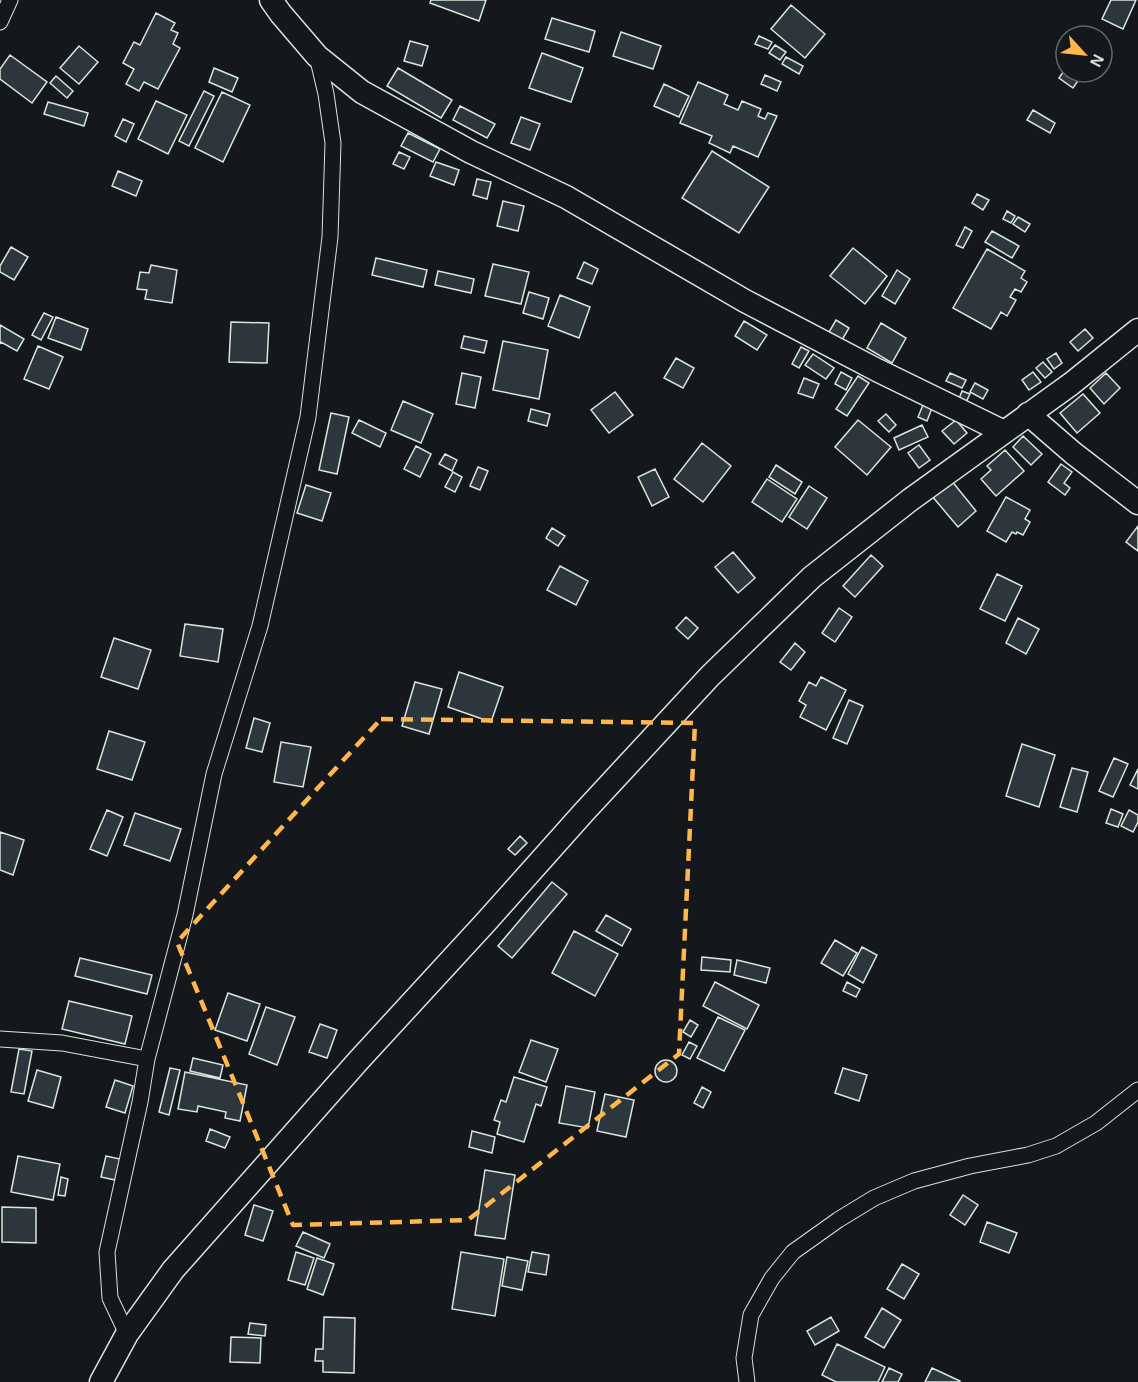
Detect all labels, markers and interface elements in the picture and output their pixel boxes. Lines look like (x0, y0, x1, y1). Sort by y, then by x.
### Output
north arrow (1054, 24, 1114, 84)
text: N (1087, 52, 1107, 70)

